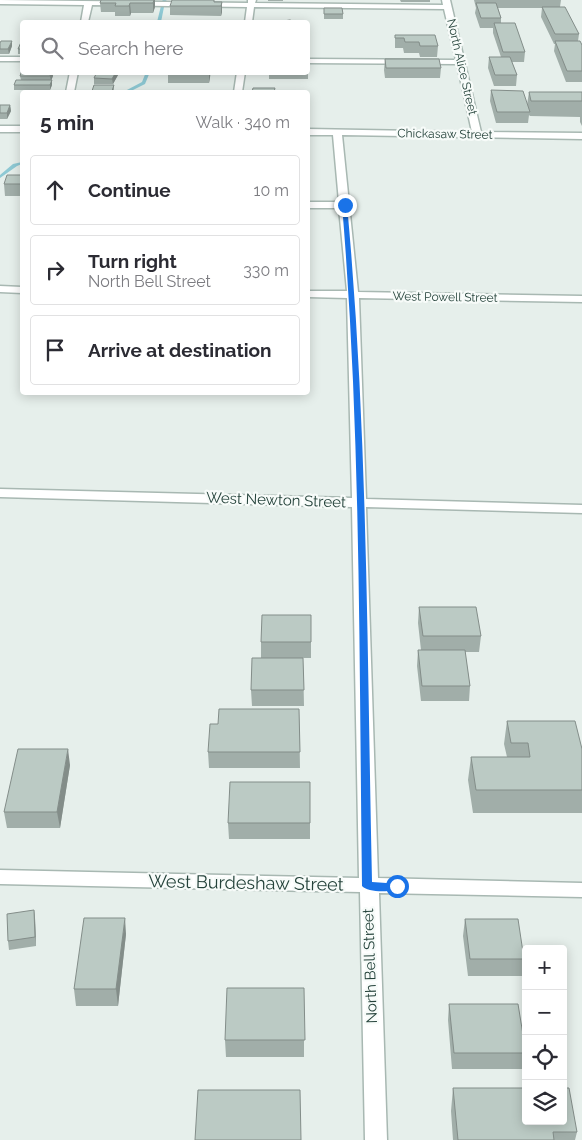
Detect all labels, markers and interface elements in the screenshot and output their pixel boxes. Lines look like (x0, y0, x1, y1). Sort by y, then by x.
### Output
street label: North Alice Street (444, 18, 480, 116)
search box (20, 20, 310, 75)
icon: search (38, 34, 66, 62)
text: Search here (78, 37, 184, 59)
text: 5 min (40, 110, 94, 135)
text: Walk · 340 m (196, 113, 290, 132)
street label: Chickasaw Street (397, 126, 493, 142)
icon: ahead (41, 176, 69, 204)
text: Continue (88, 179, 171, 201)
text: 10 m (254, 181, 289, 200)
route end (334, 194, 357, 217)
text: Turn right (88, 250, 177, 272)
icon: right (41, 256, 69, 284)
text: 330 m (243, 261, 289, 280)
text: North Bell Street (88, 272, 211, 291)
street label: West Powell Street (392, 289, 498, 305)
icon: arrive (41, 336, 69, 364)
text: Arrive at destination (88, 339, 272, 361)
street label: West Newton Street (206, 489, 346, 511)
street label: West Burdeshaw Street (148, 870, 344, 895)
route start (386, 875, 409, 898)
street label: North Bell Street (359, 908, 381, 1024)
map controls (522, 945, 567, 1125)
button: + (522, 945, 567, 990)
button: − (522, 990, 567, 1035)
button: locate (522, 1035, 567, 1080)
button: layers (522, 1080, 567, 1125)

